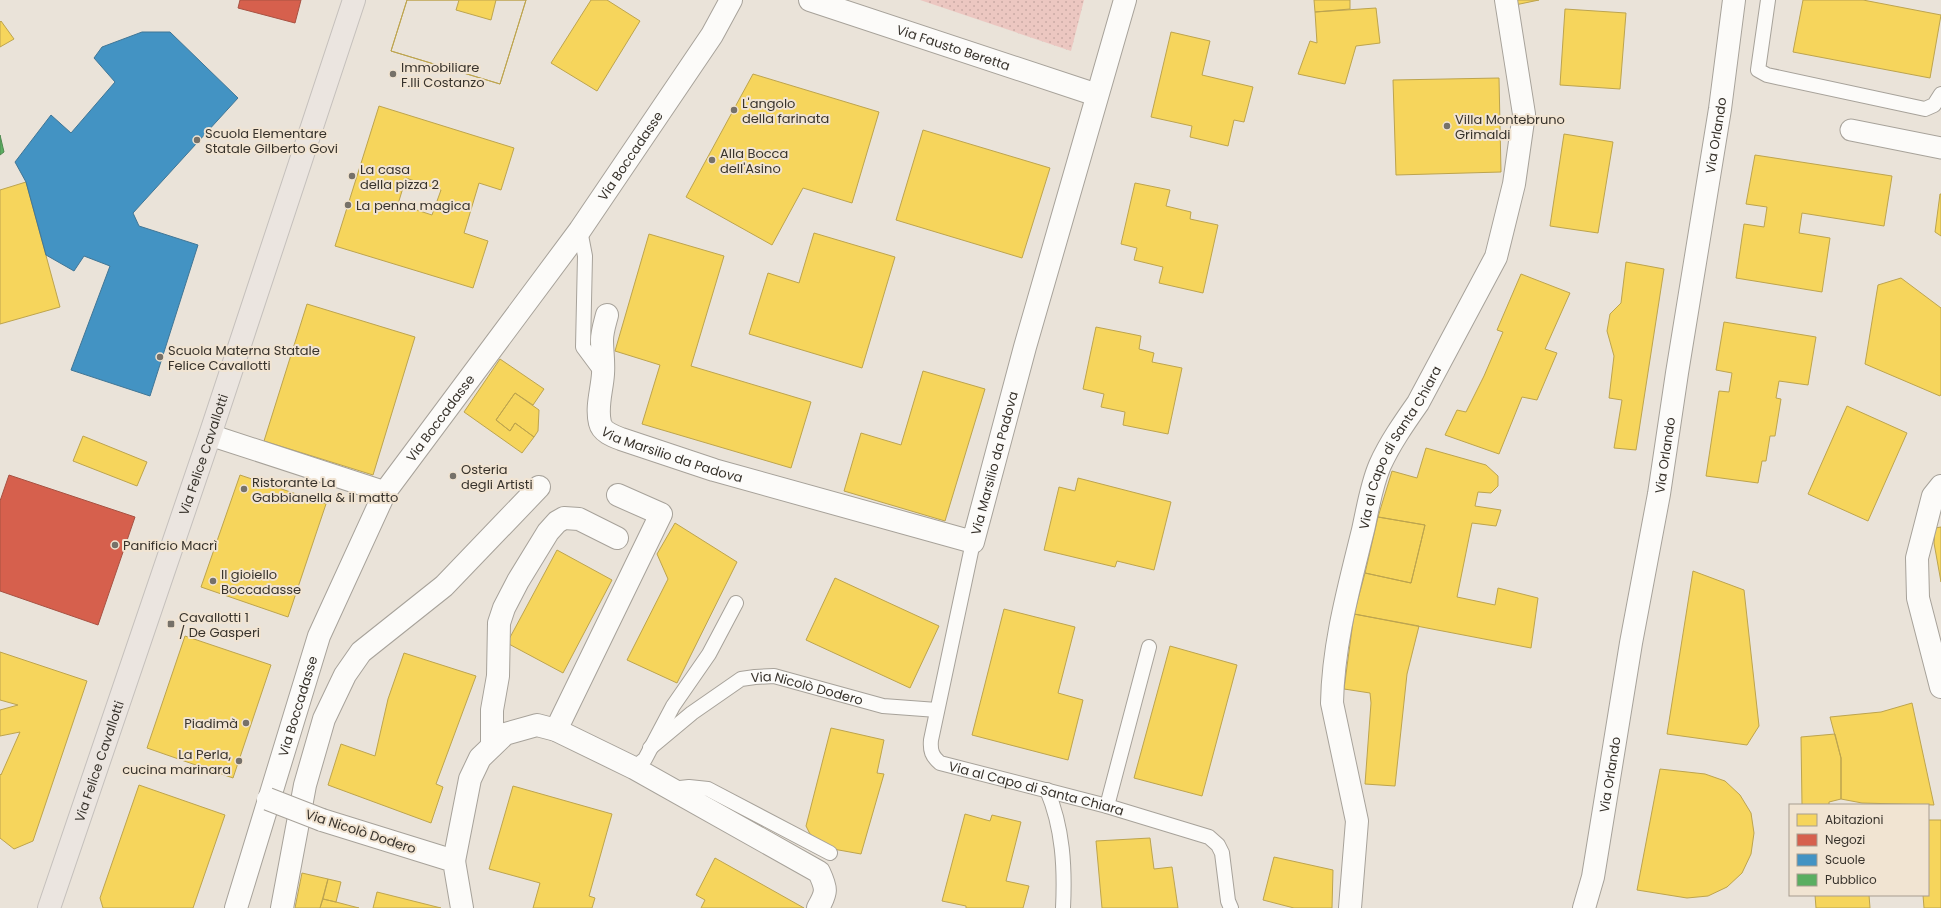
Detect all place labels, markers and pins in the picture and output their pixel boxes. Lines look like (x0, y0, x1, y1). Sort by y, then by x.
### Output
place label: Immobiliare F.lli Costanzo (401, 58, 485, 92)
marker: Immobiliare F.lli Costanzo (388, 69, 398, 79)
place label: L'angolo della farinata (742, 94, 829, 128)
marker: L'angolo della farinata (729, 105, 739, 115)
place label: Villa Montebruno Grimaldi (1455, 110, 1565, 144)
marker: Villa Montebruno Grimaldi (1442, 121, 1452, 131)
place label: Scuola Elementare Statale Gilberto Govi (205, 124, 338, 158)
marker: Scuola Elementare Statale Gilberto Govi (192, 135, 202, 145)
place label: Alla Bocca dell'Asino (720, 144, 788, 178)
marker: Alla Bocca dell'Asino (707, 155, 717, 165)
place label: La casa della pizza 2 (360, 160, 439, 194)
marker: La casa della pizza 2 (347, 171, 357, 181)
place label: La penna magica (356, 196, 470, 215)
marker: La penna magica (343, 200, 353, 210)
place label: Scuola Materna Statale Felice Cavallotti (168, 341, 320, 375)
marker: Scuola Materna Statale Felice Cavallotti (155, 352, 165, 362)
place label: Osteria degli Artisti (461, 460, 533, 494)
marker: Osteria degli Artisti (448, 471, 458, 481)
place label: Ristorante La Gabbianella & il matto (252, 473, 398, 507)
marker: Ristorante La Gabbianella & il matto (239, 484, 249, 494)
place label: Panificio Macrì (123, 536, 217, 555)
marker: Panificio Macrì (110, 540, 120, 550)
place label: Il gioiello Boccadasse (221, 565, 301, 599)
marker: Il gioiello Boccadasse (208, 576, 218, 586)
place label: Cavallotti 1 / De Gasperi (179, 608, 260, 642)
marker: Cavallotti 1 / De Gasperi (166, 619, 176, 629)
place label: Piadimà (184, 714, 238, 733)
marker: Piadimà (241, 718, 251, 728)
place label: La Perla, cucina marinara (122, 745, 231, 779)
marker: La Perla, cucina marinara (234, 756, 244, 766)

